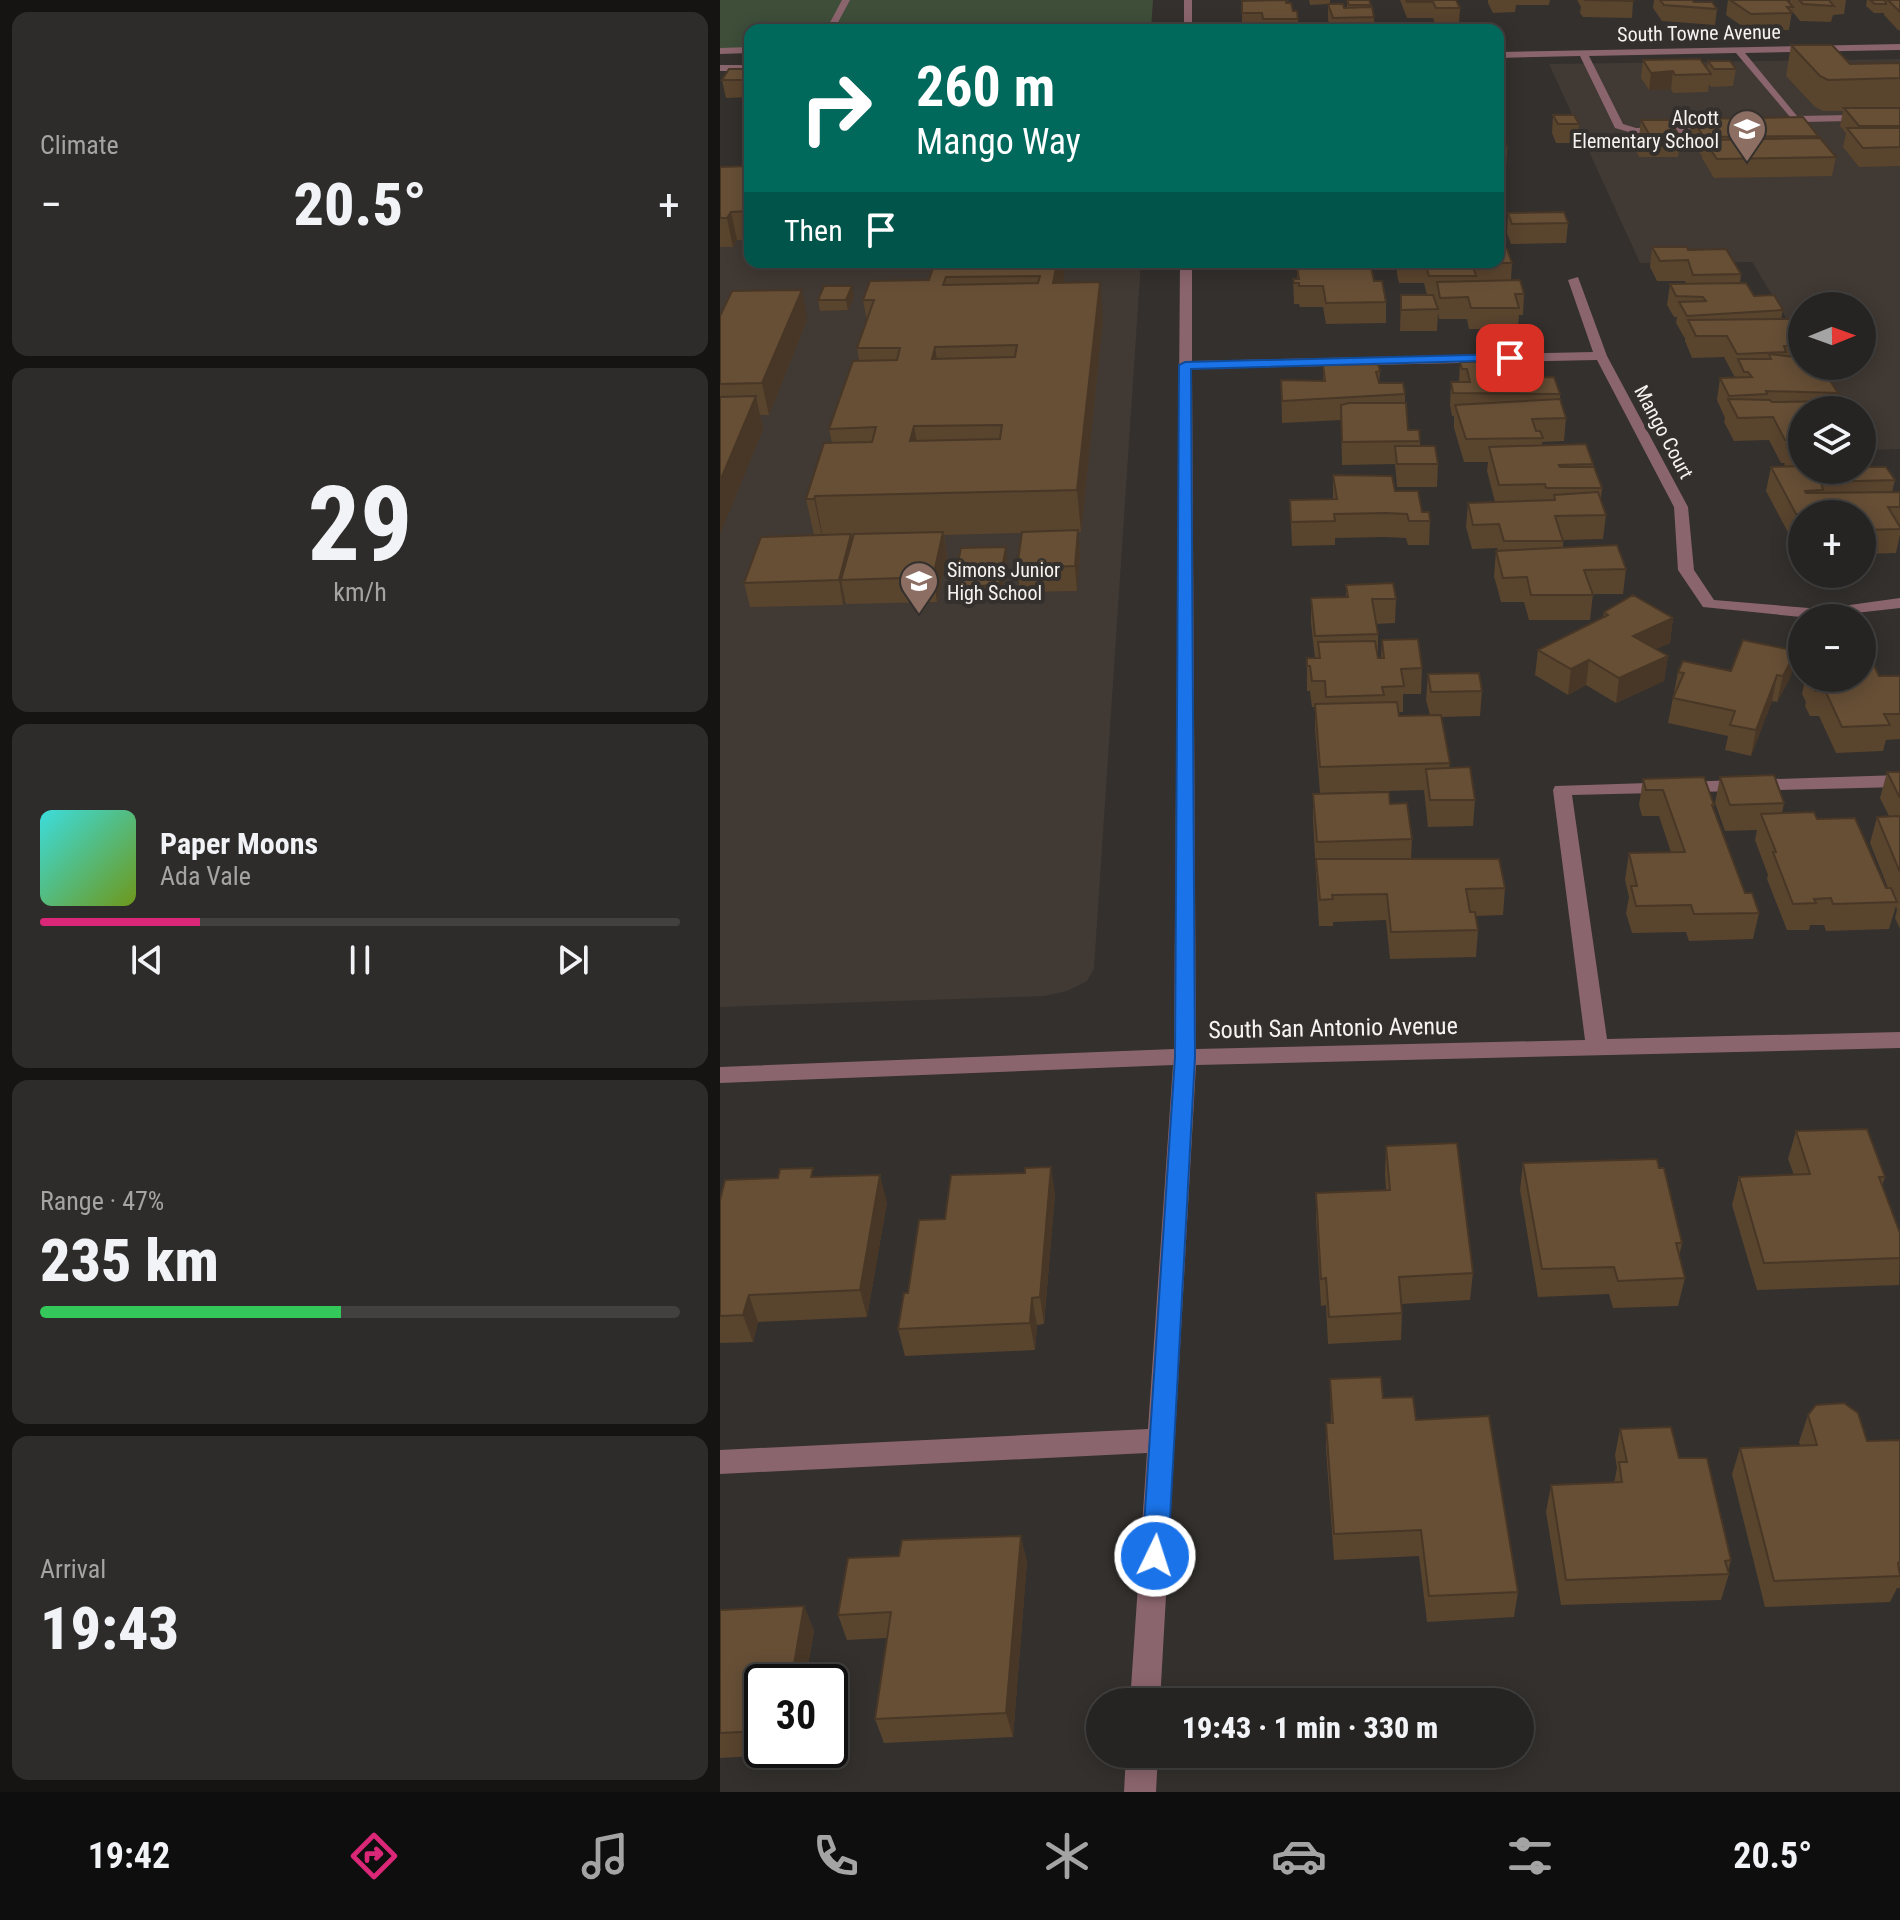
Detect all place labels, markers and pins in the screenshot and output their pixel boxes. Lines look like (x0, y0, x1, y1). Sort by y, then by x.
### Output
place label: Alcott Elementary School (1572, 106, 1719, 153)
school or university icon: Alcott Elementary School (1726, 108, 1768, 163)
pin (1476, 324, 1544, 392)
place label: Simons Junior High School (947, 558, 1060, 605)
school or university icon: Simons Junior High School (898, 560, 940, 615)

